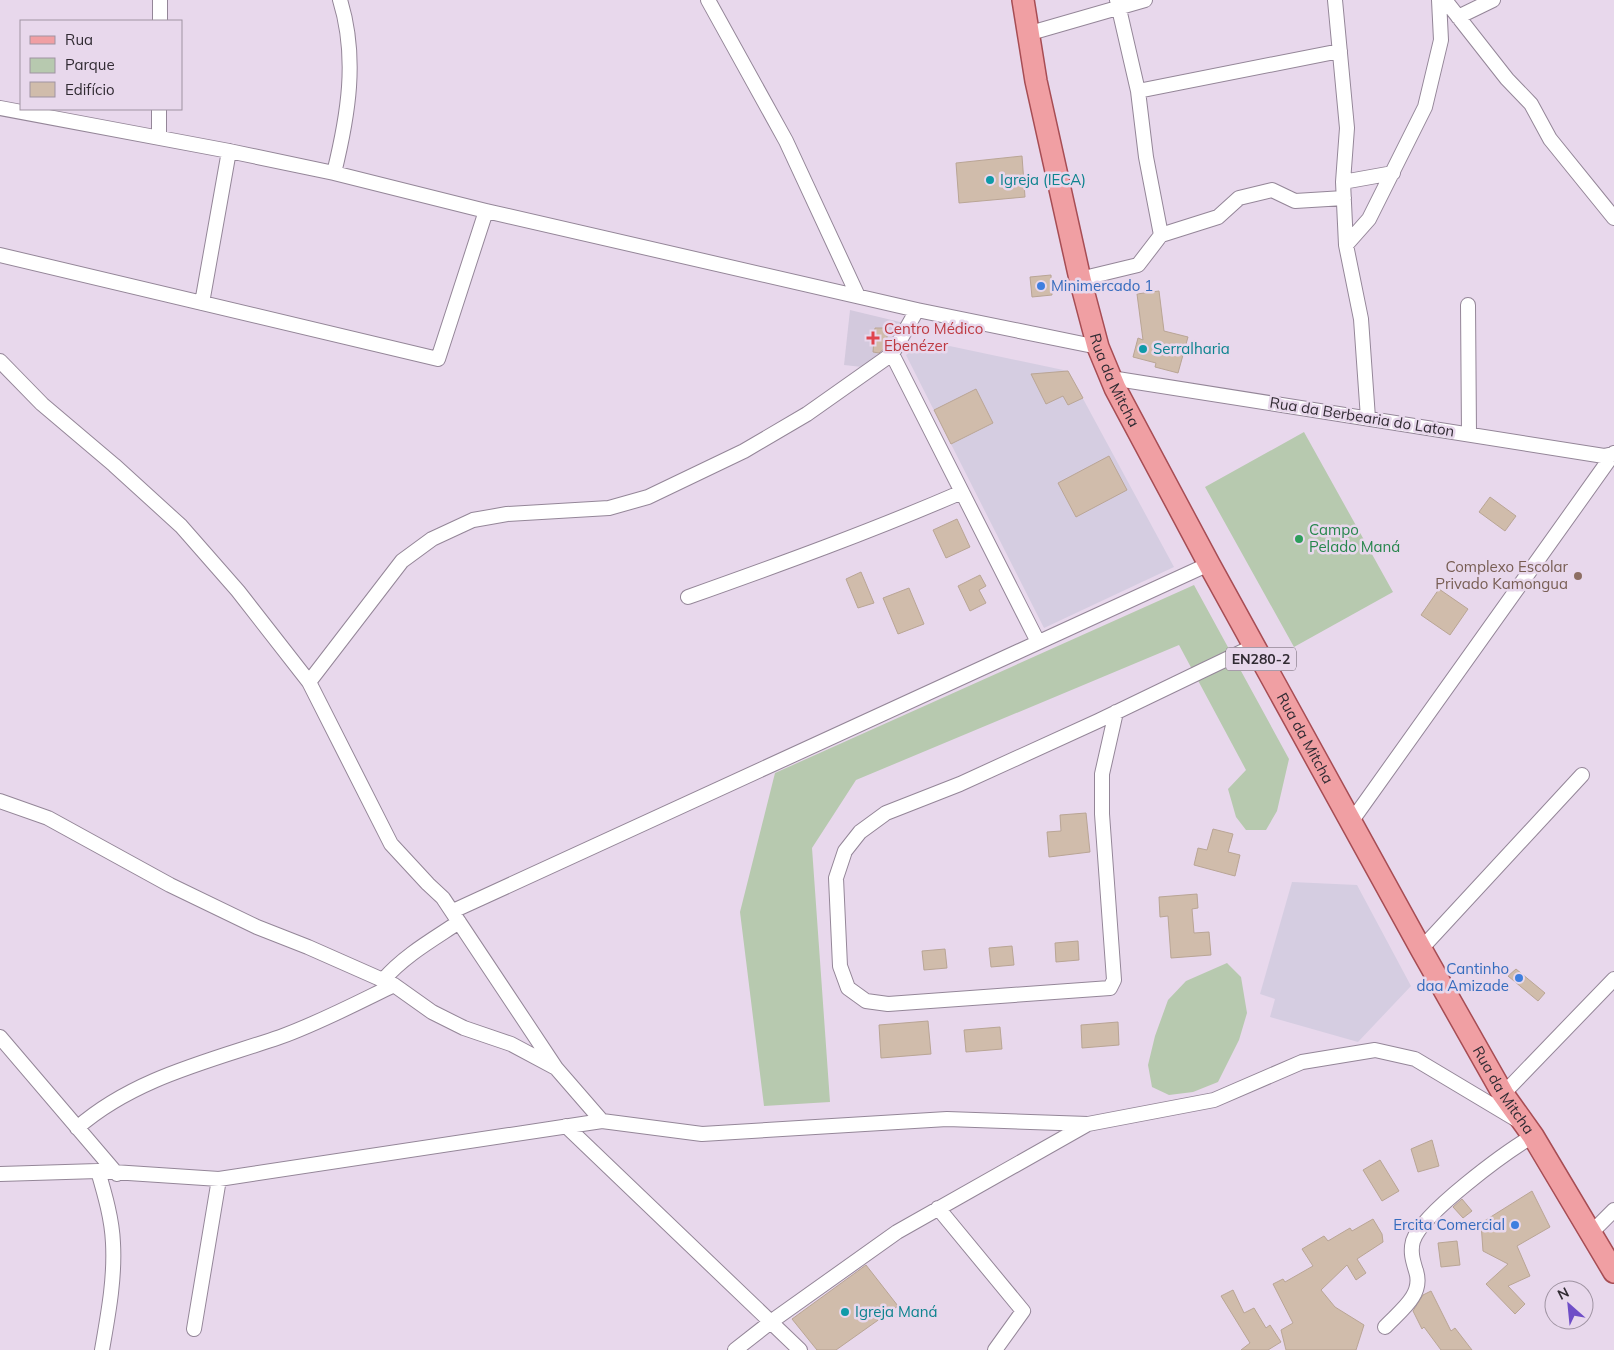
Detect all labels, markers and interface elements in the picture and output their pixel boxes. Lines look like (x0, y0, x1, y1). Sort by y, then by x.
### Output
legend (20, 20, 182, 110)
text: Rua (65, 30, 93, 49)
text: Parque (65, 55, 115, 74)
text: Edifício (65, 80, 115, 99)
place label: Igreja (IECA) (1000, 170, 1086, 189)
marker: Igreja (IECA) (984, 174, 996, 186)
place label: Minimercado 1 (1051, 276, 1153, 295)
marker: Minimercado 1 (1035, 280, 1047, 292)
place label: Centro Médico Ebenézer (884, 319, 983, 355)
marker: Centro Médico Ebenézer (866, 331, 880, 345)
street label: Rua da Mitcha (1086, 331, 1144, 430)
place label: Serralharia (1153, 339, 1230, 358)
marker: Serralharia (1137, 343, 1149, 355)
street label: Rua da Berbearia do Laton (1268, 393, 1456, 441)
place label: Campo Pelado Maná (1309, 520, 1400, 556)
marker: Campo Pelado Maná (1293, 533, 1305, 545)
place label: Complexo Escolar Privado Kamongua (1435, 557, 1569, 593)
marker: Complexo Escolar Privado Kamongua (1572, 570, 1584, 582)
road number: EN280-2 (1226, 648, 1296, 671)
street label: Rua da Mitcha (1273, 689, 1338, 787)
place label: Cantinho daa Amizade (1416, 959, 1509, 995)
marker: Cantinho daa Amizade (1513, 972, 1525, 984)
street label: Rua da Mitcha (1469, 1042, 1539, 1138)
place label: Ercita Comercial (1393, 1215, 1505, 1234)
marker: Ercita Comercial (1509, 1219, 1521, 1231)
north arrow (1544, 1280, 1594, 1330)
text: N (1554, 1283, 1572, 1304)
place label: Igreja Maná (855, 1302, 938, 1321)
marker: Igreja Maná (839, 1306, 851, 1318)

